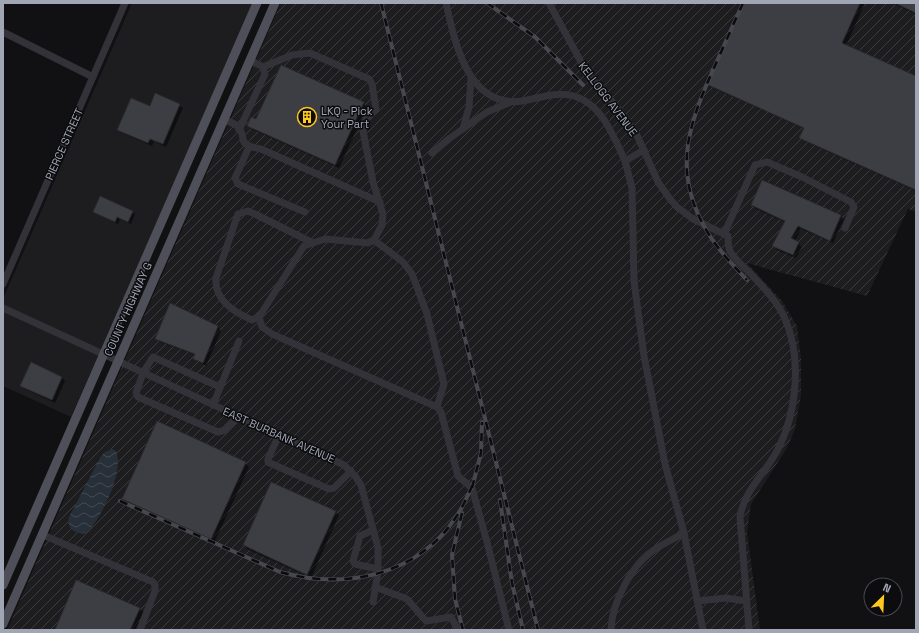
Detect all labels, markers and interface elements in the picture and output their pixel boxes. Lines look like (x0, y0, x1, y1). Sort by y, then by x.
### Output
street label: KELLOGG AVENUE (575, 59, 641, 139)
place label: LKQ - Pick Your Part (321, 104, 373, 131)
street label: PIERCE STREET (42, 105, 86, 182)
building icon: LKQ - Pick Your Part (296, 106, 318, 128)
street label: COUNTY HIGHWAY G (101, 260, 155, 358)
street label: EAST BURBANK AVENUE (221, 404, 337, 466)
north arrow (863, 577, 903, 617)
text: N (881, 580, 893, 596)

